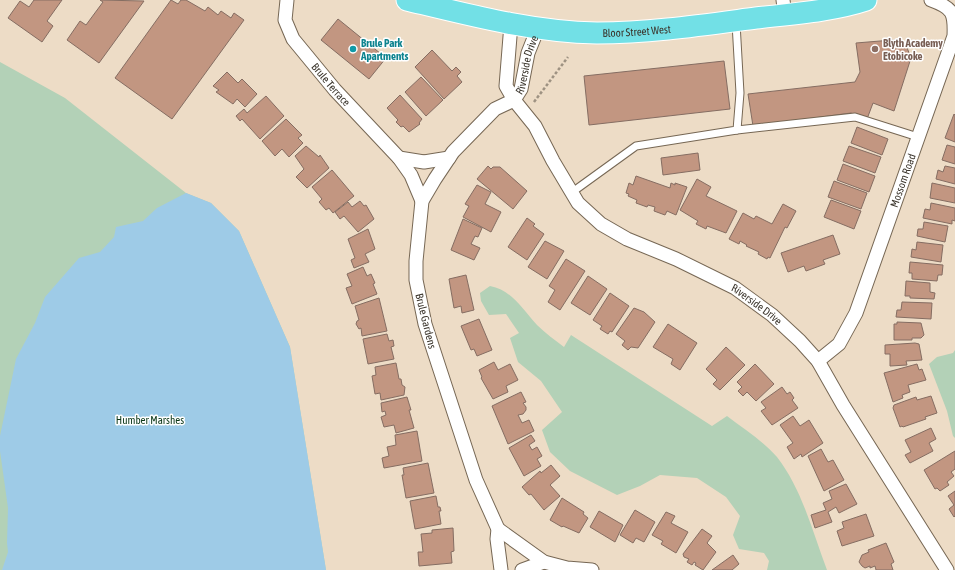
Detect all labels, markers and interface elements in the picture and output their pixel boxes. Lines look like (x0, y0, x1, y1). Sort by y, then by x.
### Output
street label: Bloor Street West (602, 23, 671, 39)
street label: Riverside Drive (513, 34, 540, 97)
place label: Brule Park Apartments (360, 37, 408, 62)
place label: Blyth Academy Etobicoke (883, 37, 943, 62)
marker: Brule Park Apartments (348, 44, 358, 54)
marker: Blyth Academy Etobicoke (870, 44, 880, 54)
street label: Brule Terrace (309, 61, 353, 108)
street label: Mossom Road (888, 152, 918, 209)
street label: Riverside Drive (730, 281, 785, 327)
street label: Brule Gardens (413, 292, 439, 350)
park label: Humber Marshes (116, 414, 184, 426)

